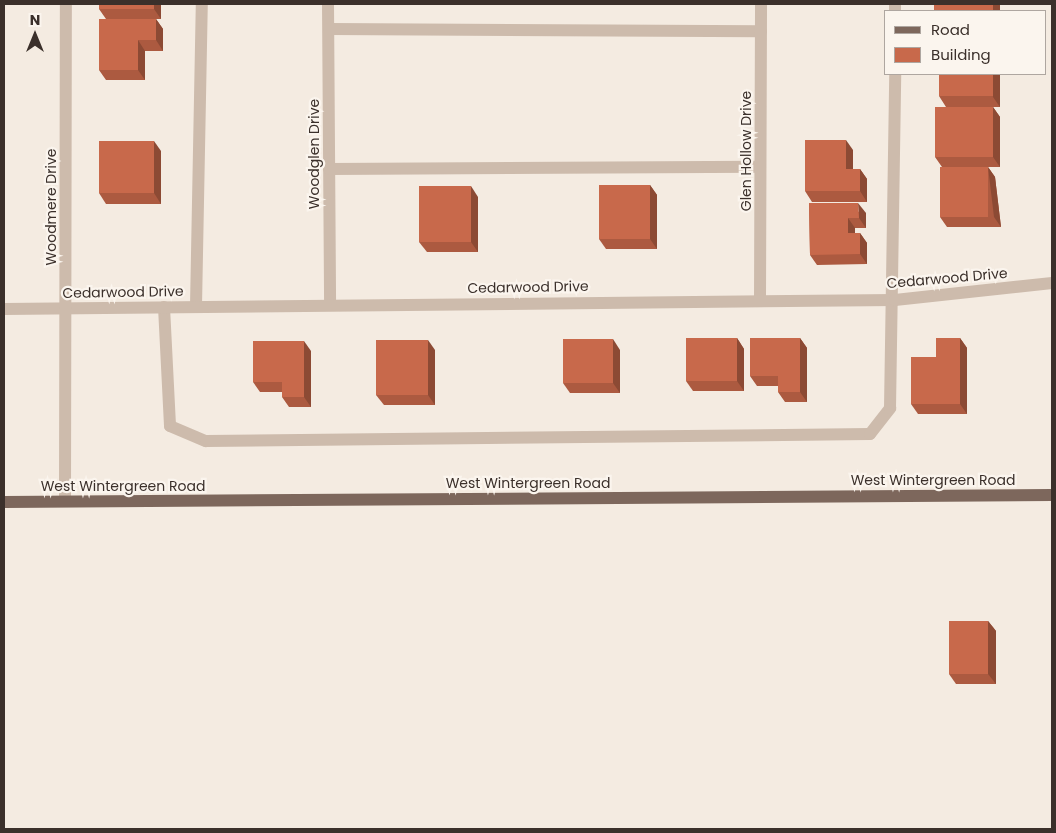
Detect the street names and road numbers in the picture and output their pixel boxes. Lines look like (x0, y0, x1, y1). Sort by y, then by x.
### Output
street label: Glen Hollow Drive (738, 91, 754, 211)
street label: Woodglen Drive (306, 99, 322, 209)
street label: Woodmere Drive (43, 149, 59, 265)
street label: Cedarwood Drive (886, 264, 1008, 292)
street label: Cedarwood Drive (467, 278, 589, 296)
street label: Cedarwood Drive (62, 283, 184, 301)
street label: West Wintergreen Road (851, 472, 1015, 488)
street label: West Wintergreen Road (446, 475, 610, 491)
street label: West Wintergreen Road (41, 478, 205, 494)

